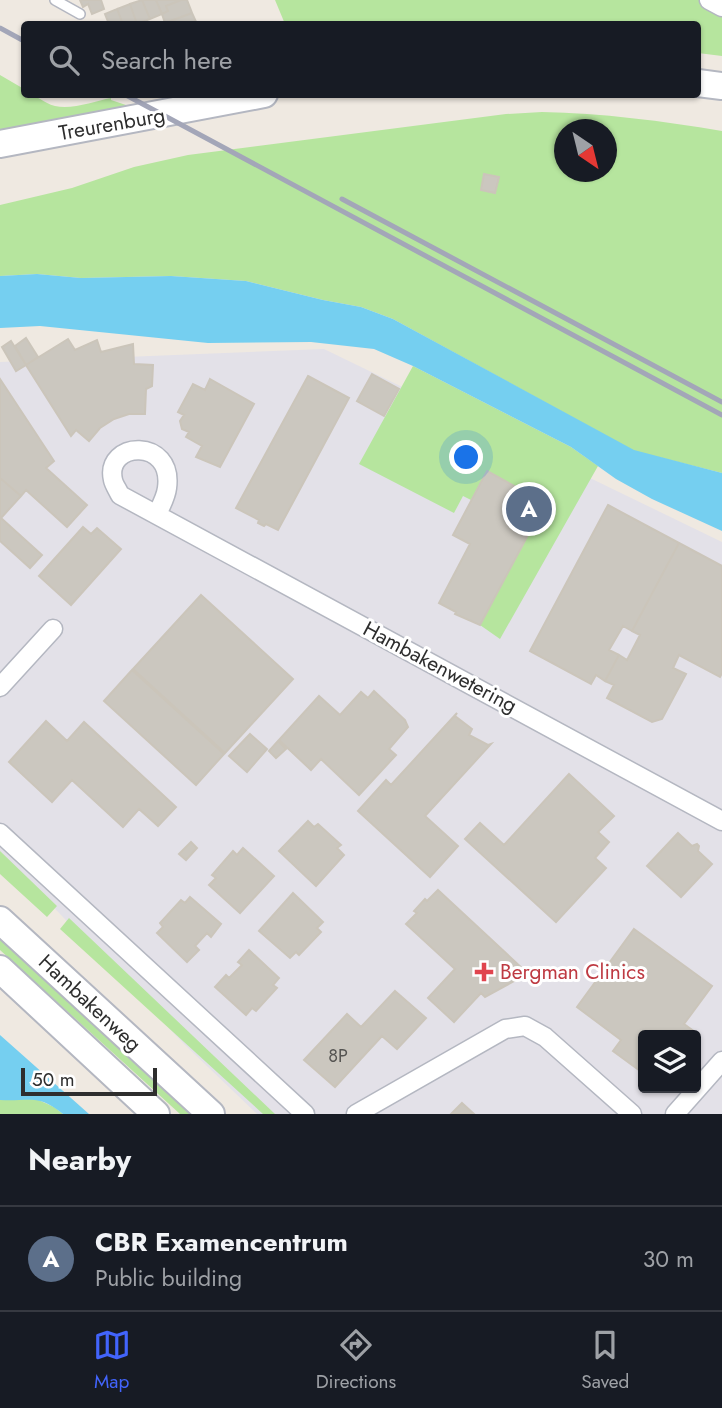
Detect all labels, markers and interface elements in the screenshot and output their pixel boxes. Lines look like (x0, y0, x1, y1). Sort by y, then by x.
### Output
search box (21, 21, 701, 98)
icon: search (45, 41, 83, 79)
text: Search here (101, 41, 233, 79)
street label: Treurenburg (57, 100, 167, 148)
north arrow (554, 119, 617, 182)
your location (449, 440, 483, 474)
pin: A (506, 483, 552, 535)
street label: Hambakenwetering (358, 614, 522, 720)
street label: Hambakenweg (32, 947, 148, 1059)
place label: Bergman Clinics (500, 957, 645, 987)
marker: Bergman Clinics (474, 962, 494, 982)
map controls (638, 1030, 701, 1093)
button: layers (638, 1030, 701, 1093)
house number: 8P (328, 1043, 348, 1069)
scale bar (21, 1065, 158, 1097)
text: 50 m (32, 1066, 75, 1093)
text: Nearby (28, 1138, 131, 1181)
text: CBR Examencentrum (95, 1223, 348, 1261)
text: A (43, 1242, 59, 1276)
text: 30 m (643, 1242, 694, 1276)
text: Public building (95, 1261, 242, 1295)
tab: Map (93, 1326, 131, 1395)
tab: Directions (316, 1326, 396, 1395)
tab: Saved (581, 1326, 629, 1395)

